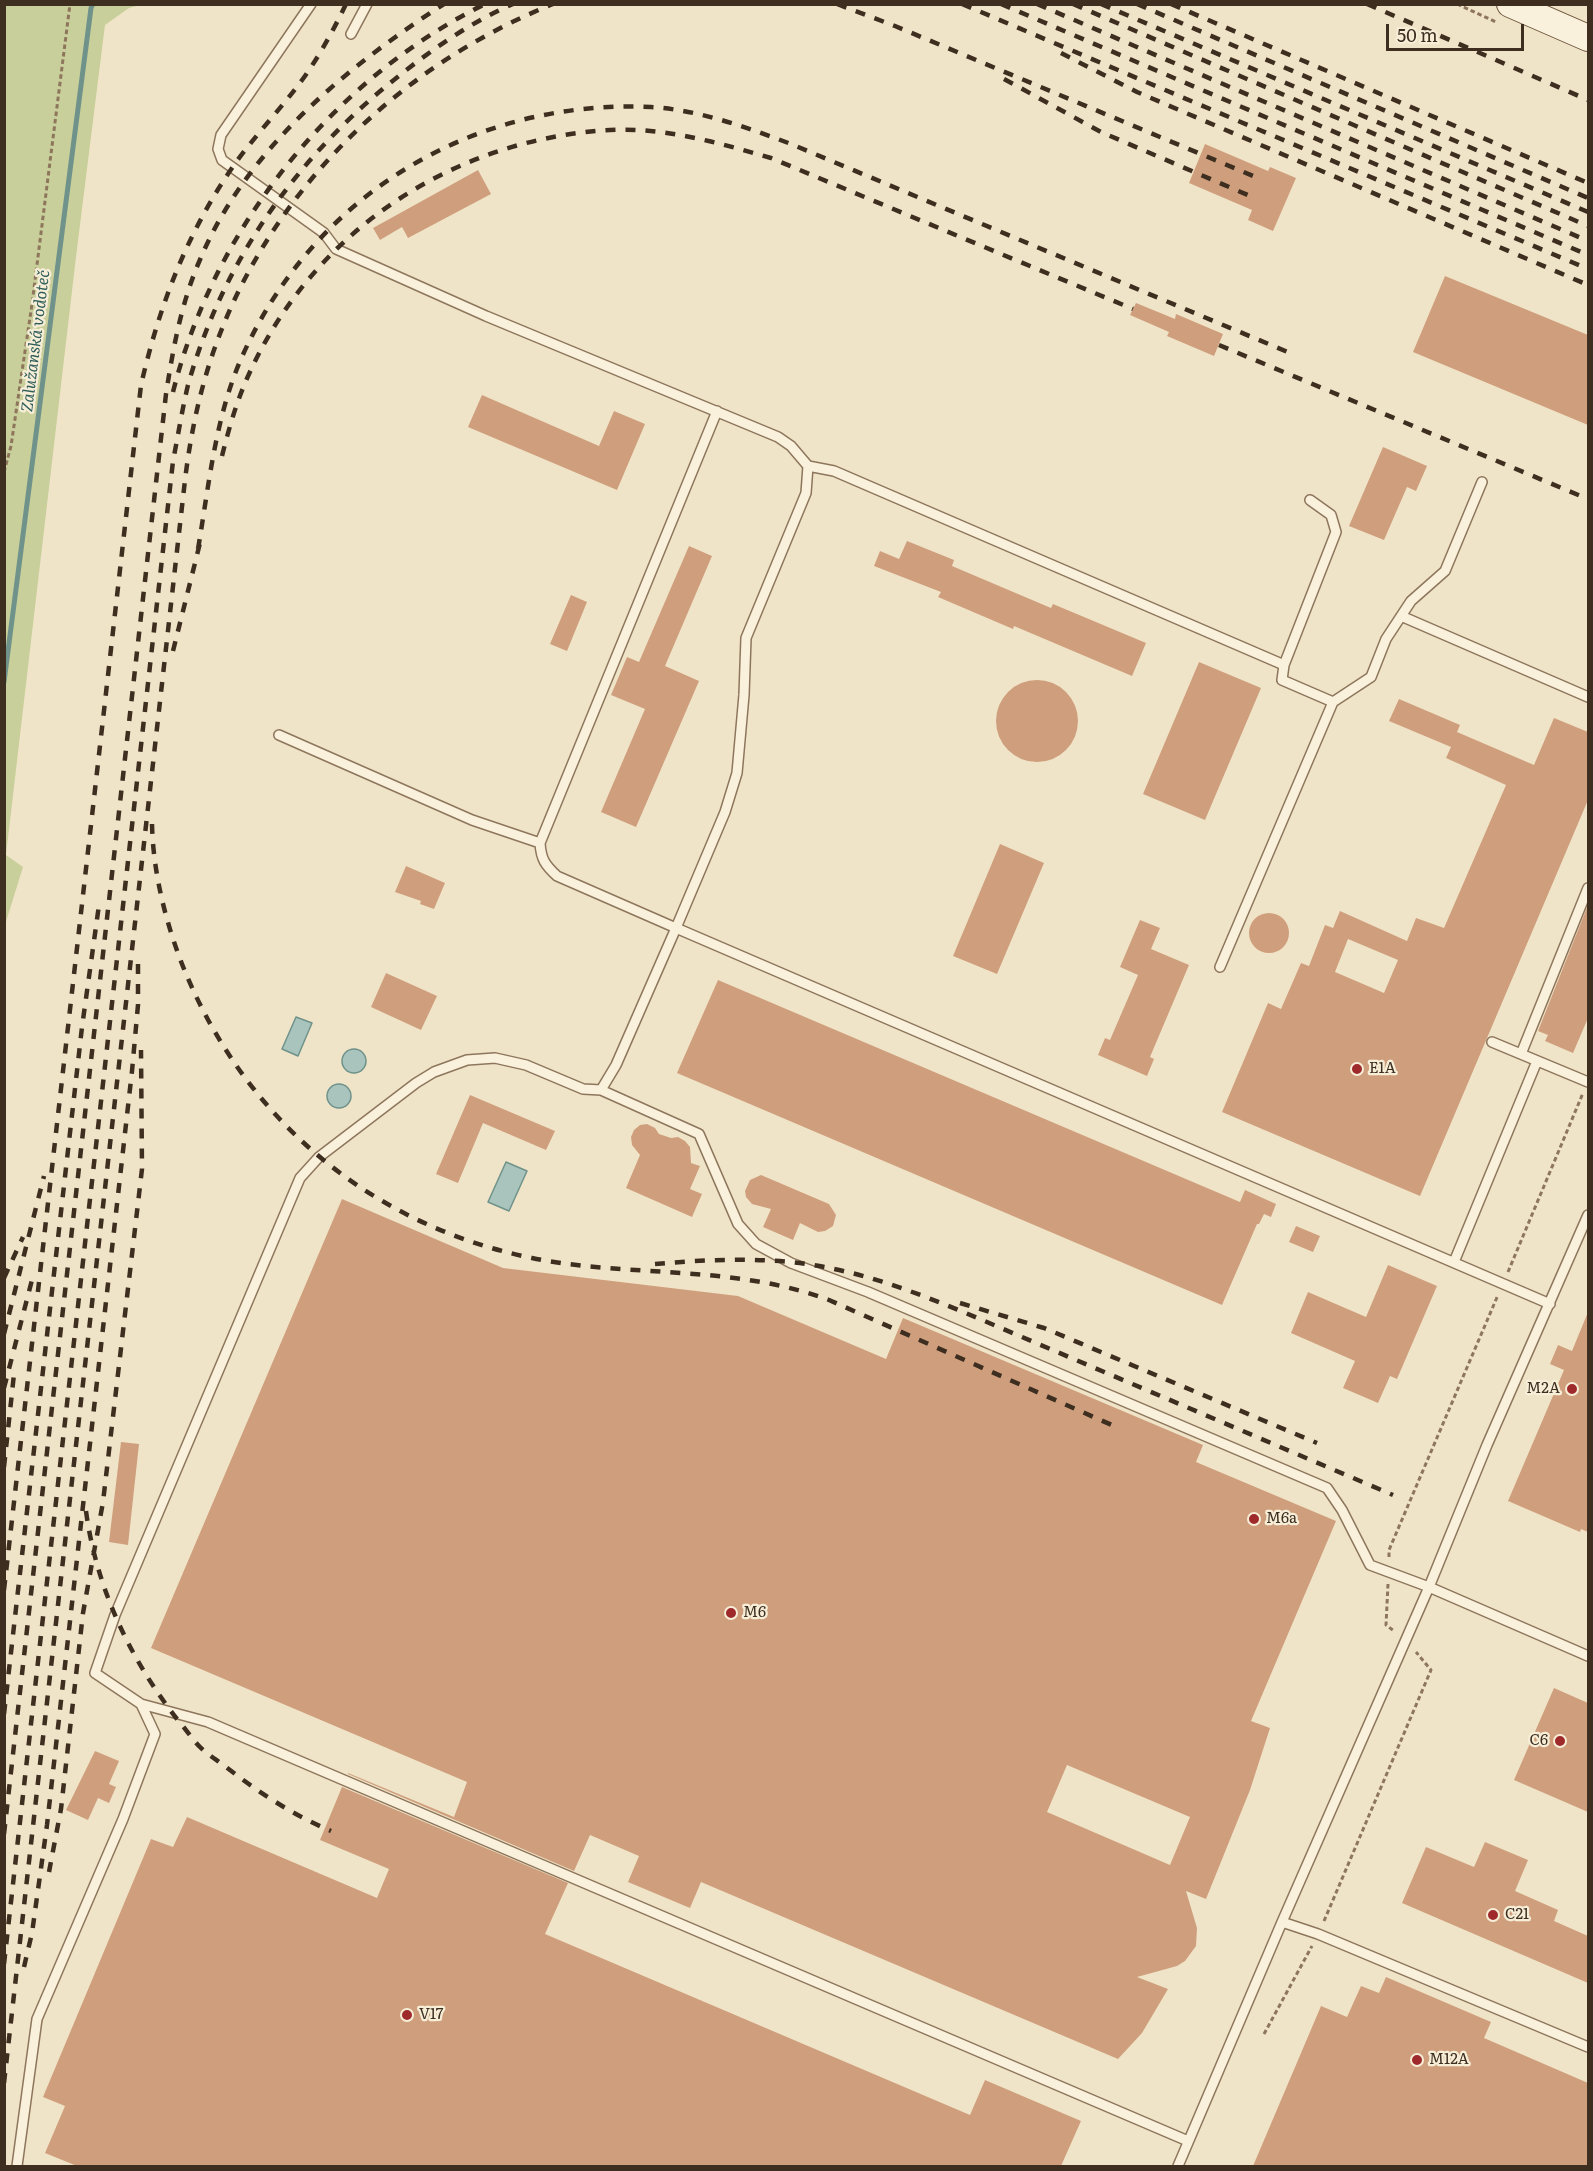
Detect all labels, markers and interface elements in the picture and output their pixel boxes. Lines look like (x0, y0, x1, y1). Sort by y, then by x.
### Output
scale bar (1389, 12, 1527, 50)
text: 50 m (1397, 21, 1438, 48)
water label: Zalužanská vodoteč (18, 269, 54, 413)
place label: E1A (1369, 1060, 1396, 1078)
marker: E1A (1350, 1062, 1364, 1076)
place label: M2A (1526, 1380, 1560, 1398)
marker: M2A (1565, 1382, 1579, 1396)
place label: M6a (1266, 1510, 1297, 1528)
marker: M6a (1247, 1512, 1261, 1526)
place label: M6 (743, 1604, 766, 1622)
marker: M6 (724, 1606, 738, 1620)
place label: C6 (1529, 1732, 1548, 1750)
marker: C6 (1553, 1734, 1567, 1748)
place label: C21 (1505, 1906, 1529, 1924)
marker: C21 (1486, 1908, 1500, 1922)
place label: V17 (419, 2006, 443, 2024)
marker: V17 (400, 2008, 414, 2022)
place label: M12A (1429, 2051, 1469, 2069)
marker: M12A (1410, 2053, 1424, 2067)

